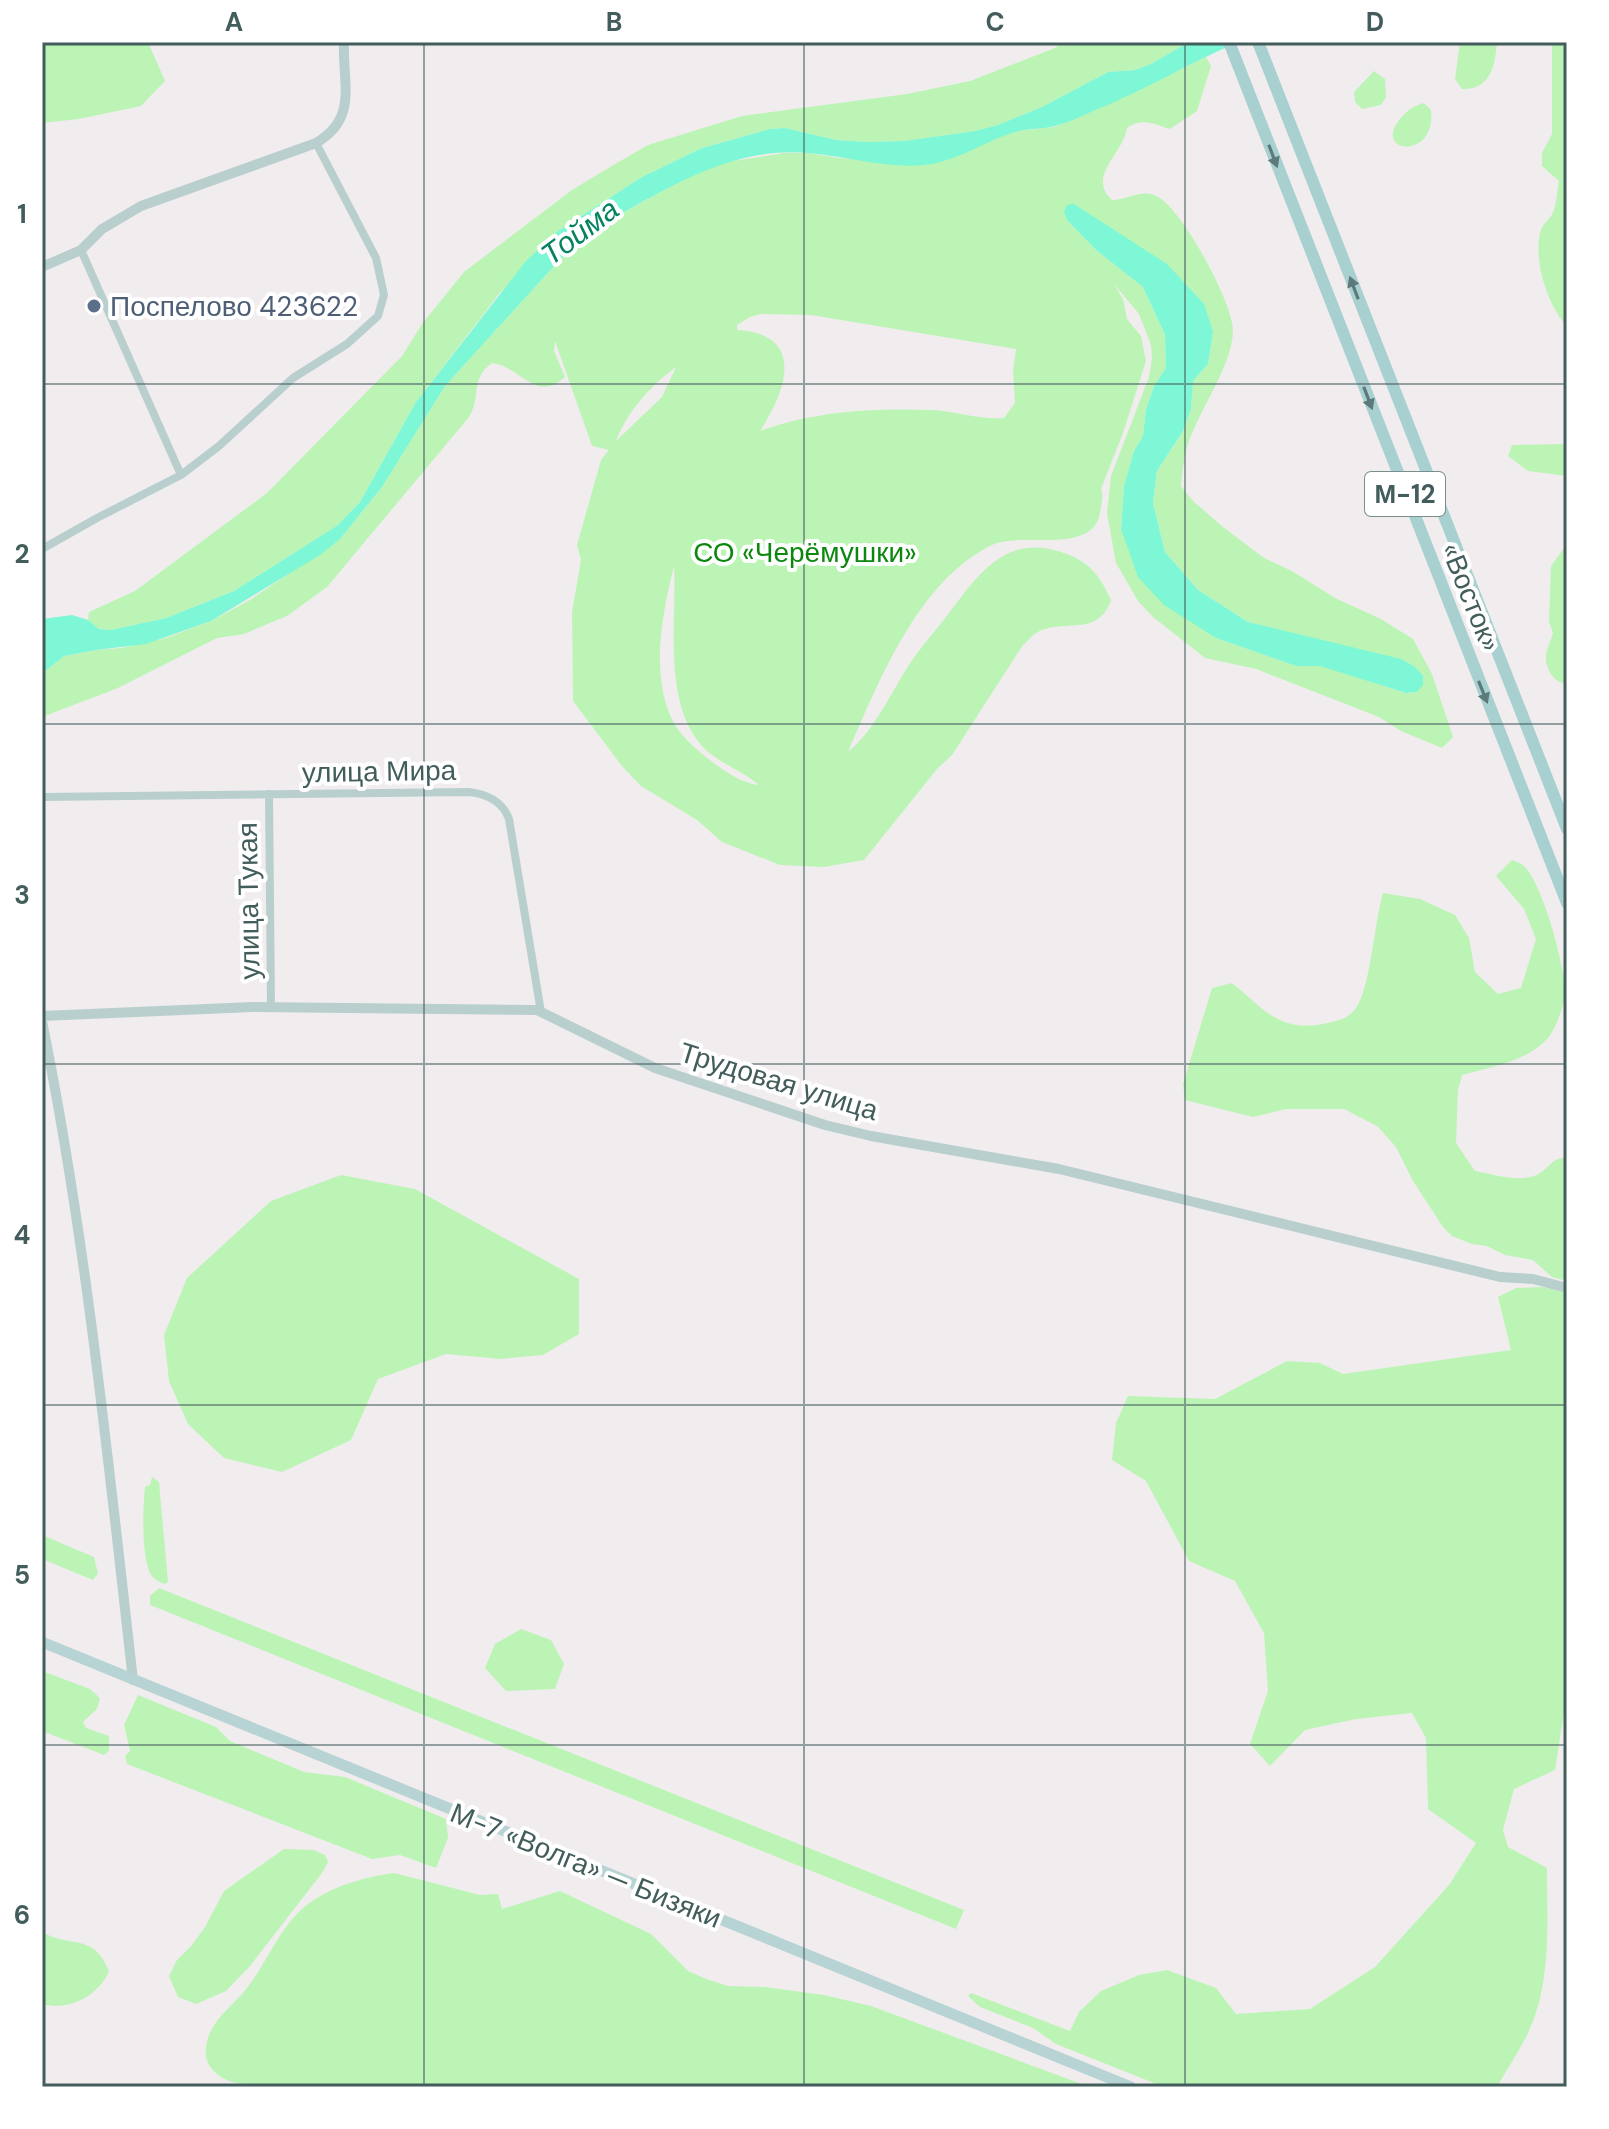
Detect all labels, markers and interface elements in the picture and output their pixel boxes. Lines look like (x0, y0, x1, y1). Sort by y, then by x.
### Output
text: A (225, 5, 243, 39)
text: B (606, 5, 622, 39)
text: C (985, 5, 1005, 39)
text: D (1366, 5, 1384, 39)
one-way arrow (1267, 144, 1280, 168)
water label: Тойма (533, 190, 627, 274)
text: 1 (17, 197, 27, 231)
one-way arrow (1347, 276, 1360, 300)
place label: Поспелово 423622 (110, 288, 358, 325)
marker: Поспелово 423622 (85, 297, 103, 315)
one-way arrow (1362, 386, 1375, 410)
road number: М-12 (1365, 472, 1445, 516)
park label: СО «Черёмушки» (693, 534, 917, 571)
text: 2 (14, 537, 30, 571)
street label: «Восток» (1432, 537, 1509, 657)
one-way arrow (1477, 680, 1490, 704)
street label: улица Мира (301, 752, 457, 791)
street label: улица Тукая (229, 822, 268, 980)
text: 3 (14, 878, 30, 912)
street label: Трудовая улица (675, 1034, 883, 1129)
text: 4 (14, 1218, 30, 1252)
text: 5 (14, 1558, 30, 1592)
street label: М-7 «Волга» — Бизяки (445, 1794, 727, 1937)
text: 6 (14, 1898, 30, 1932)

